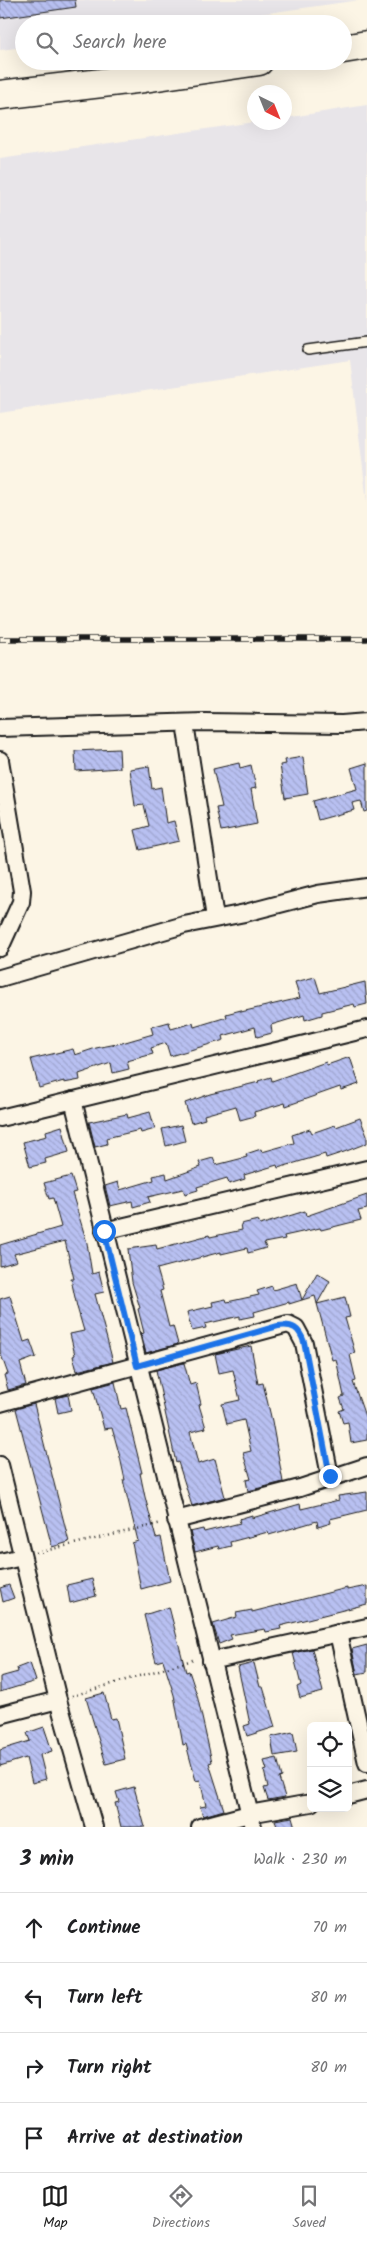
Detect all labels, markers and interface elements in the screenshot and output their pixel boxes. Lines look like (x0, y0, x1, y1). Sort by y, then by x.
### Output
search box (15, 15, 352, 70)
text: Search here (73, 28, 167, 58)
icon: search (33, 29, 61, 57)
north arrow (247, 85, 292, 130)
route start (93, 1220, 116, 1243)
route end (319, 1465, 342, 1488)
map controls (307, 1722, 352, 1812)
button: locate (307, 1722, 352, 1767)
button: layers (307, 1767, 352, 1812)
text: 3 min (20, 1843, 74, 1876)
text: Walk · 230 m (253, 1847, 347, 1872)
text: Continue (67, 1913, 140, 1943)
icon: ahead (20, 1914, 48, 1942)
text: 70 m (312, 1915, 347, 1940)
text: Turn left (67, 1983, 142, 2013)
icon: left (20, 1984, 48, 2012)
text: 80 m (310, 1985, 347, 2010)
text: Turn right (67, 2053, 152, 2083)
icon: right (20, 2054, 48, 2082)
text: 80 m (310, 2055, 347, 2080)
text: Arrive at destination (67, 2123, 243, 2153)
icon: arrive (20, 2124, 48, 2152)
tab: Map (41, 2182, 69, 2234)
tab: Directions (152, 2182, 210, 2234)
tab: Saved (292, 2182, 326, 2234)

